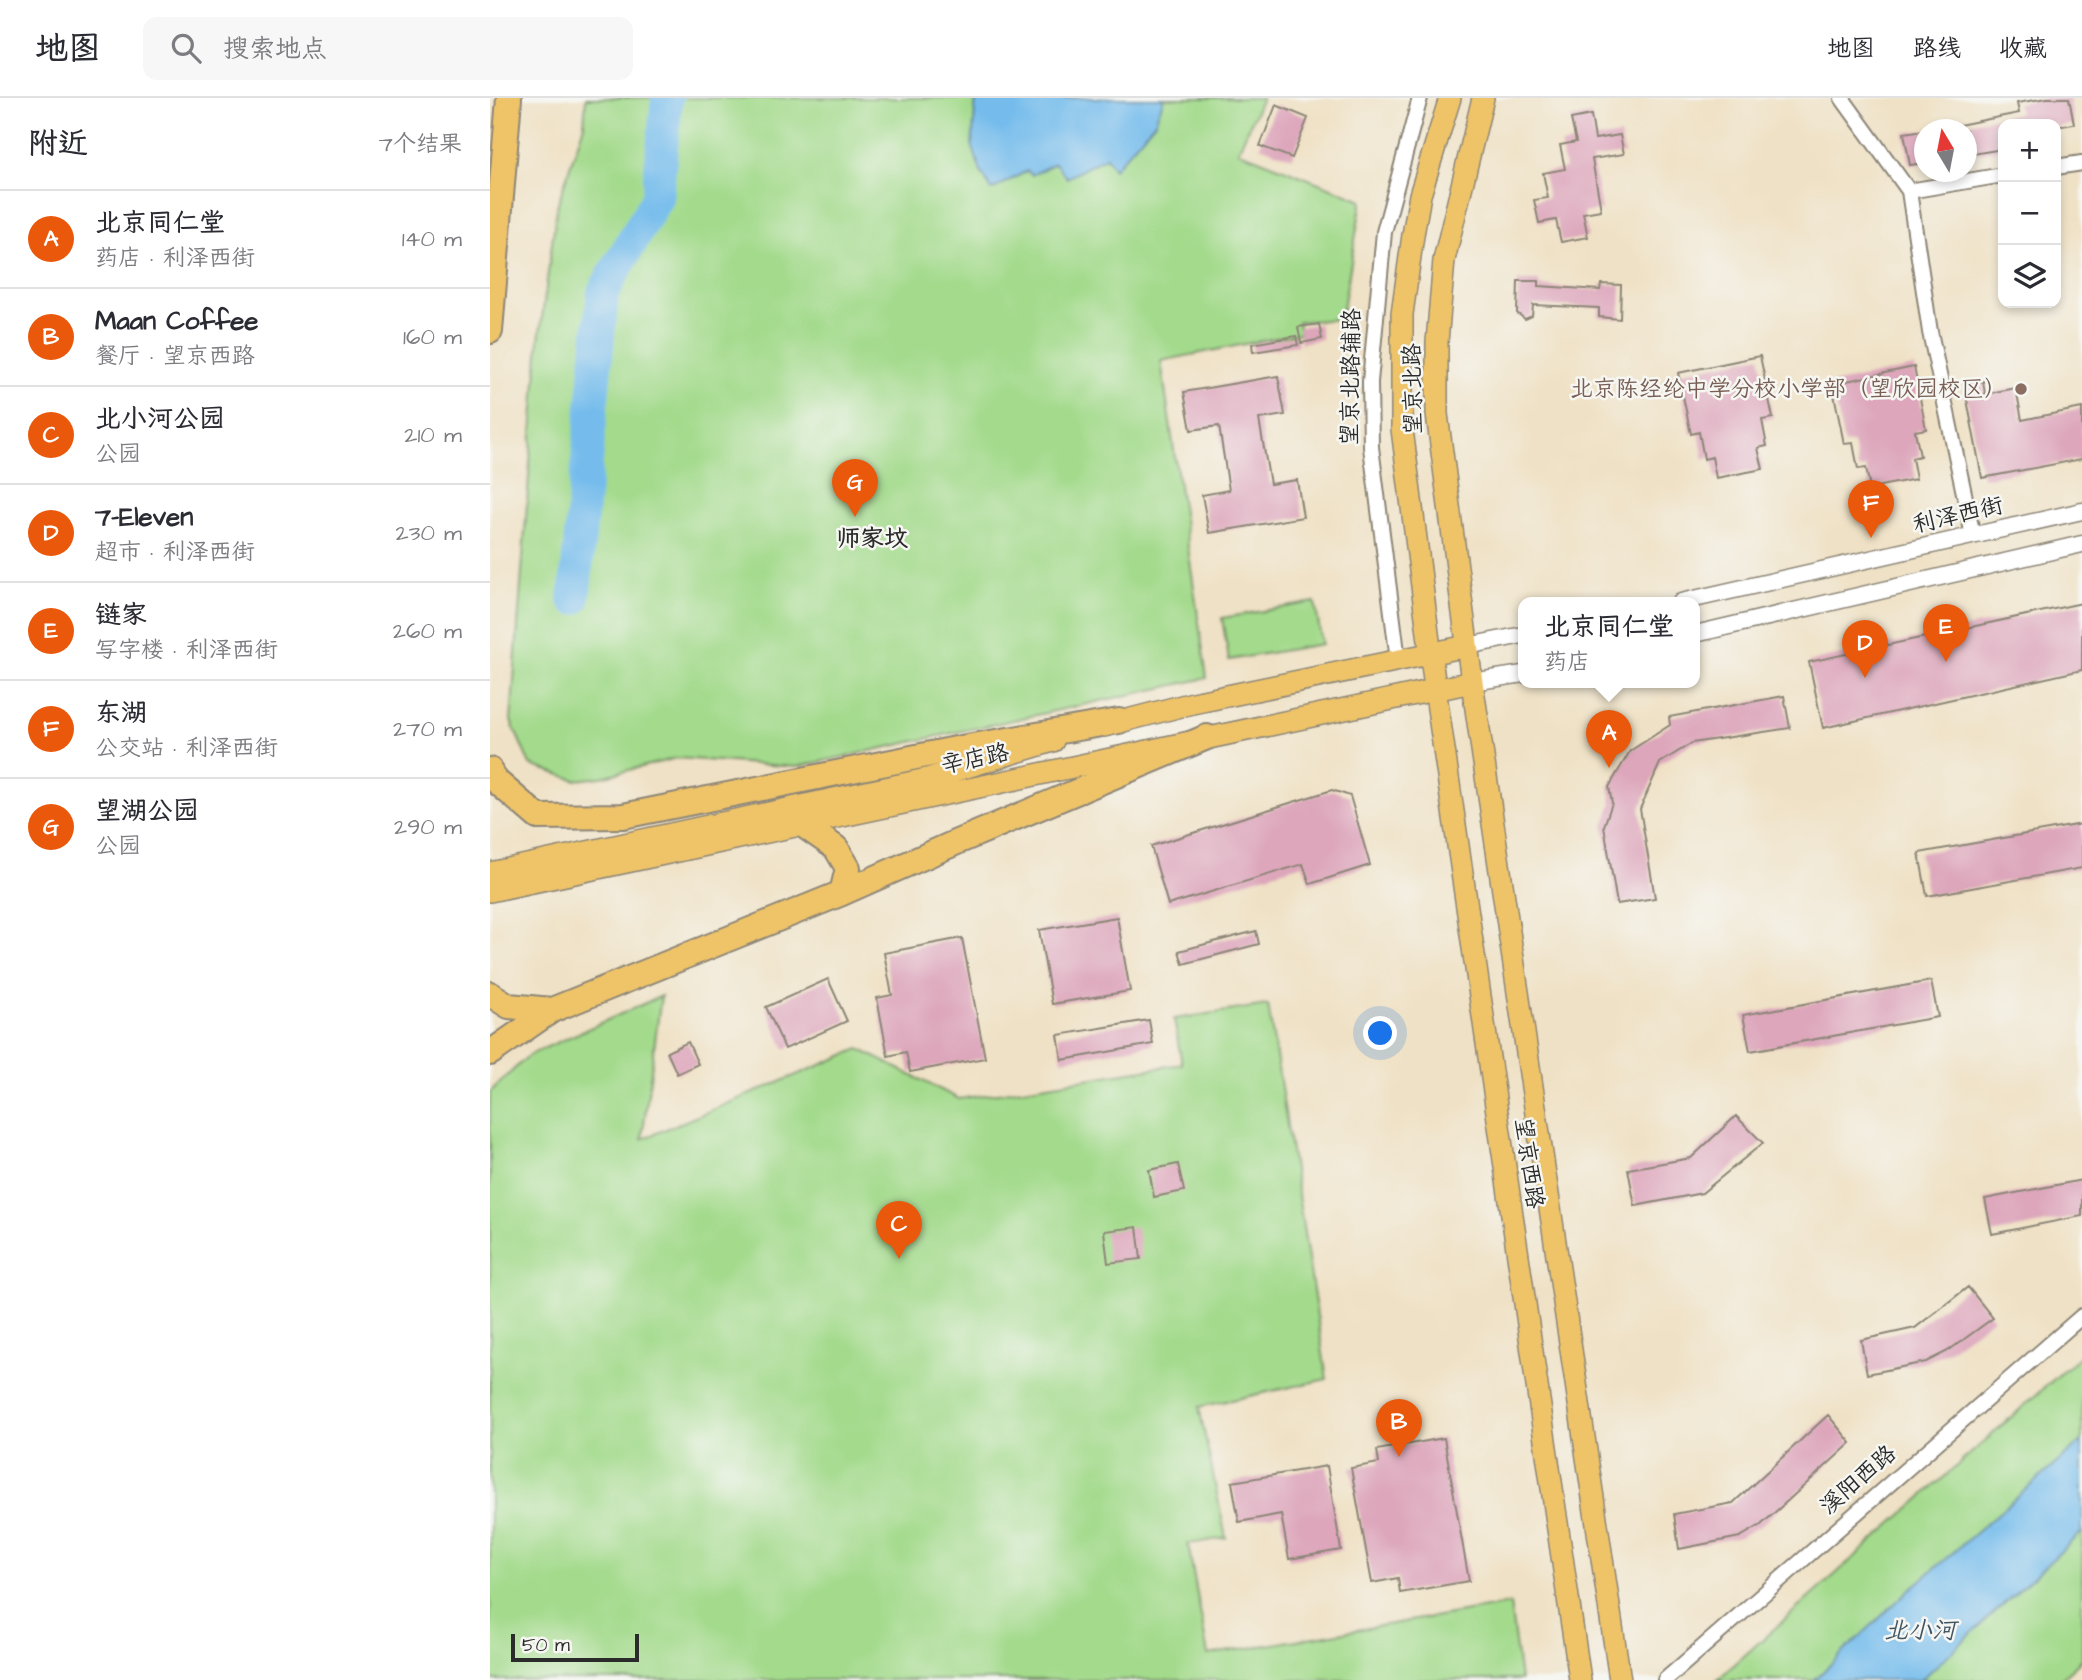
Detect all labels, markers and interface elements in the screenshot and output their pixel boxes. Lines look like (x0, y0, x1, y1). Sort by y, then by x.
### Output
search box (143, 17, 633, 80)
text: 地图 (35, 26, 101, 72)
icon: search (167, 29, 205, 67)
text: 搜索地点 (223, 31, 327, 67)
text: 地图 (1827, 32, 1875, 66)
text: 路线 (1913, 32, 1961, 66)
text: 收藏 (1999, 32, 2047, 66)
north arrow (1914, 119, 1977, 182)
map controls (1998, 119, 2061, 308)
button: + (1998, 119, 2061, 182)
text: 附近 (28, 123, 88, 165)
text: 7个结果 (379, 128, 462, 160)
button: − (1998, 182, 2061, 245)
text: 北京同仁堂 (95, 205, 225, 241)
text: A (44, 223, 58, 255)
text: 140 m (402, 223, 462, 255)
text: 药店 · 利泽西街 (95, 242, 255, 274)
button: layers (1998, 245, 2061, 308)
text: Maan Coffee (95, 303, 258, 339)
street label: 望京北路辅路 (1334, 308, 1368, 446)
text: B (43, 321, 59, 353)
text: 160 m (403, 321, 462, 353)
text: 餐厅 · 望京西路 (95, 340, 255, 372)
street label: 望京北路 (1396, 343, 1430, 435)
place label: 北京陈经纶中学分校小学部（望欣园校区） (1570, 373, 2007, 405)
marker: 北京陈经纶中学分校小学部（望欣园校区） (2013, 381, 2029, 397)
text: 北小河公园 (95, 401, 225, 437)
text: C (43, 419, 59, 451)
text: 210 m (404, 419, 462, 451)
text: 公园 (95, 438, 141, 470)
pin: G (832, 459, 878, 517)
pin: F (1848, 480, 1894, 538)
street label: 利泽西街 (1910, 489, 2006, 541)
text: 7-Eleven (95, 499, 193, 535)
text: D (44, 517, 58, 549)
text: 230 m (396, 517, 462, 549)
district label: 师家坟 (836, 522, 908, 556)
text: 超市 · 利泽西街 (95, 536, 255, 568)
text: 链家 (95, 597, 147, 633)
popup (1518, 597, 1700, 688)
pin: E (1923, 604, 1969, 662)
text: 北京同仁堂 (1544, 609, 1674, 645)
text: E (44, 615, 58, 647)
text: 260 m (393, 615, 462, 647)
pin: D (1842, 620, 1888, 678)
text: 写字楼 · 利泽西街 (95, 634, 278, 666)
text: 药店 (1544, 646, 1590, 678)
text: 东湖 (95, 695, 147, 731)
pin: A (1586, 710, 1632, 768)
text: F (43, 713, 59, 745)
text: 270 m (393, 713, 462, 745)
text: 公交站 · 利泽西街 (95, 732, 278, 764)
street label: 辛店路 (938, 736, 1012, 782)
text: 望湖公园 (95, 793, 199, 829)
text: G (43, 811, 59, 843)
text: 290 m (394, 811, 462, 843)
text: 公园 (95, 830, 141, 862)
your location (1363, 1016, 1397, 1050)
street label: 望京西路 (1507, 1115, 1551, 1211)
pin: C (876, 1201, 922, 1259)
pin: B (1376, 1399, 1422, 1457)
street label: 溪阳西路 (1813, 1438, 1903, 1522)
water label: 北小河 (1884, 1614, 1960, 1648)
scale bar (511, 1631, 639, 1663)
text: 50 m (522, 1632, 570, 1659)

